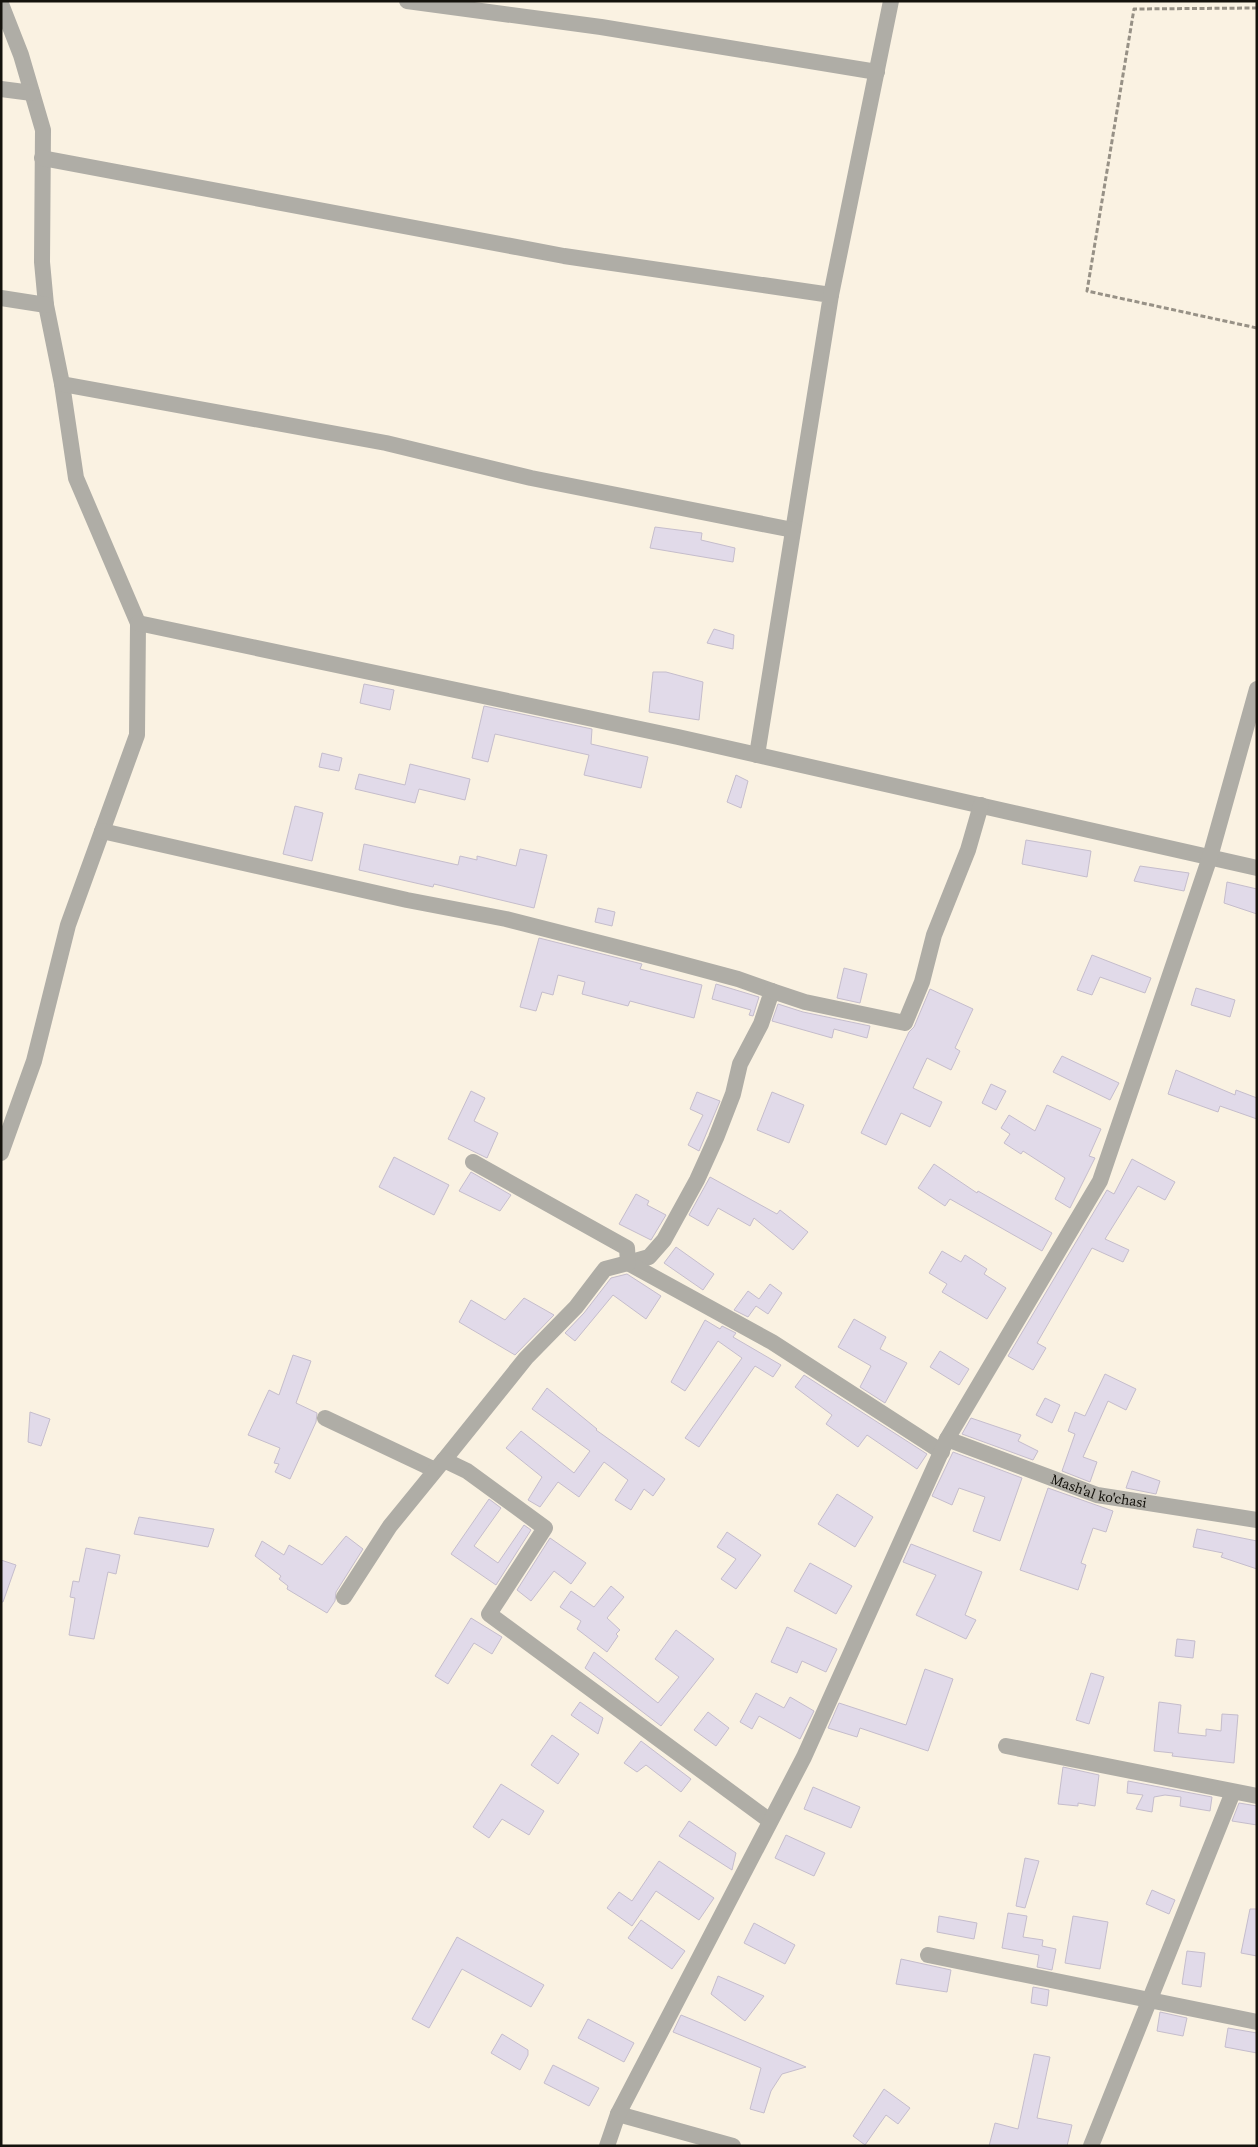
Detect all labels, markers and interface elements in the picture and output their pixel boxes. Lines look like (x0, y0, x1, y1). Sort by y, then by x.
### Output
street label: Mash'al ko'chasi (1048, 1469, 1148, 1513)

